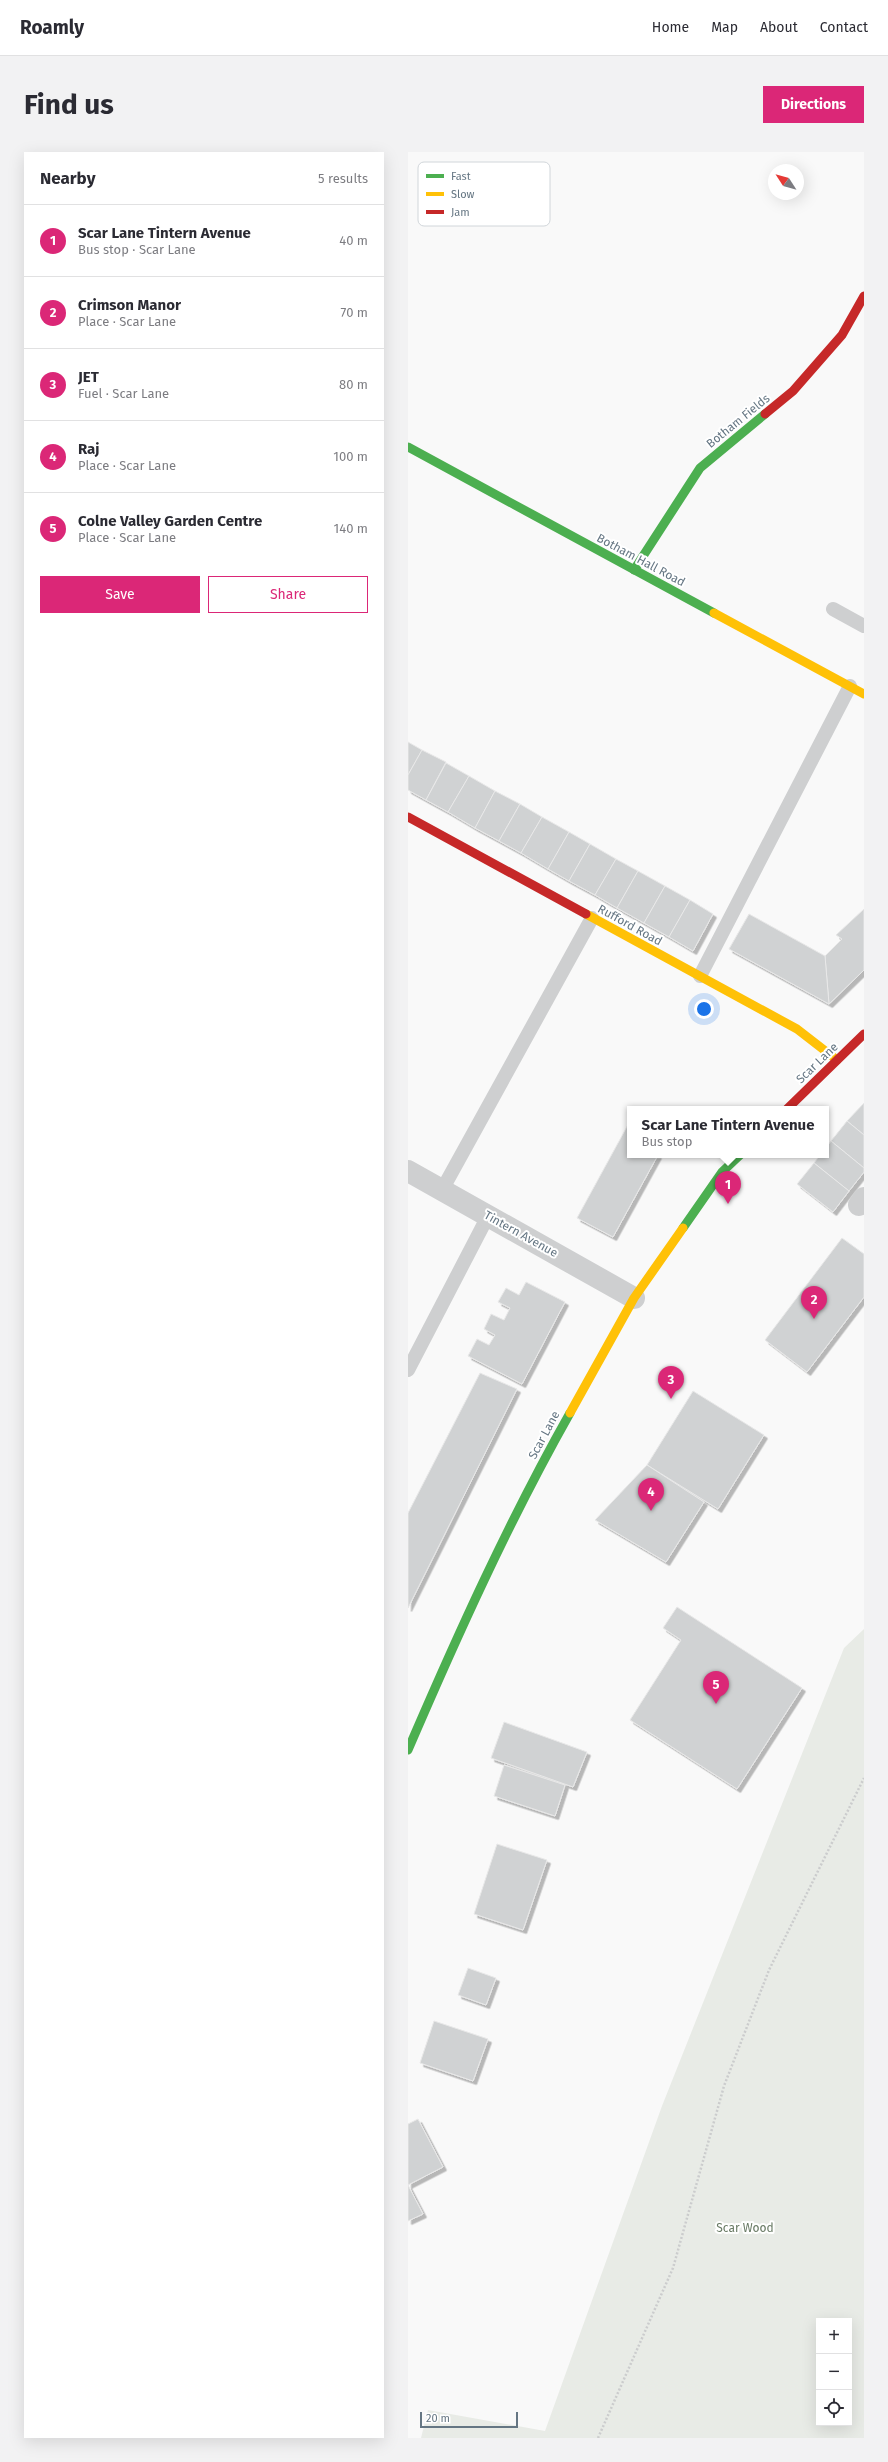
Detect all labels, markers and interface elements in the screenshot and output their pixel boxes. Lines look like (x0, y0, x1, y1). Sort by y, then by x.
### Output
text: Roamly (20, 16, 84, 39)
text: Home (652, 19, 689, 36)
text: Map (711, 19, 738, 36)
text: About (760, 19, 798, 36)
text: Contact (820, 19, 868, 36)
button: Directions (763, 86, 864, 123)
text: Find us (24, 88, 114, 121)
legend (418, 162, 550, 226)
north arrow (768, 164, 804, 200)
text: Nearby (40, 168, 95, 189)
text: Fast (451, 170, 471, 183)
text: 5 results (318, 171, 368, 186)
text: Slow (451, 188, 475, 201)
text: Jam (451, 206, 470, 219)
text: Scar Lane Tintern Avenue (78, 224, 251, 242)
text: 1 (50, 233, 56, 248)
text: 40 m (339, 233, 368, 248)
text: Bus stop · Scar Lane (78, 242, 196, 257)
text: Crimson Manor (78, 296, 181, 314)
text: 2 (50, 305, 56, 320)
text: 70 m (341, 305, 368, 320)
text: Place · Scar Lane (78, 314, 176, 329)
text: JET (78, 368, 99, 386)
text: 3 (50, 377, 56, 392)
text: 80 m (339, 377, 368, 392)
text: Fuel · Scar Lane (78, 386, 169, 401)
street label: Botham Fields (704, 391, 773, 451)
text: Raj (78, 440, 99, 458)
text: 4 (49, 449, 57, 464)
text: 100 m (333, 449, 368, 464)
text: Place · Scar Lane (78, 458, 176, 473)
text: Colne Valley Garden Centre (78, 512, 262, 530)
text: 5 (50, 521, 56, 536)
text: 140 m (334, 521, 368, 536)
text: Place · Scar Lane (78, 530, 176, 545)
street label: Botham Hall Road (594, 531, 688, 589)
button: Save (40, 576, 200, 613)
button: Share (208, 576, 368, 613)
street label: Rufford Road (595, 902, 665, 948)
your location (694, 999, 714, 1019)
street label: Scar Lane (793, 1040, 841, 1086)
popup (627, 1106, 829, 1158)
text: Scar Lane Tintern Avenue (642, 1116, 814, 1134)
text: Bus stop (642, 1134, 692, 1149)
pin: 1 (715, 1171, 741, 1204)
street label: Tintern Avenue (482, 1208, 560, 1260)
pin: 2 (801, 1286, 827, 1319)
pin: 3 (658, 1366, 684, 1399)
street label: Scar Lane (526, 1409, 562, 1461)
pin: 4 (638, 1478, 664, 1511)
pin: 5 (703, 1671, 729, 1704)
park label: Scar Wood (716, 2221, 774, 2235)
map controls (816, 2318, 852, 2426)
button: + (816, 2318, 852, 2354)
button: − (816, 2354, 852, 2390)
button: locate (816, 2390, 852, 2426)
scale bar (420, 2410, 518, 2429)
text: 20 m (426, 2412, 450, 2425)

